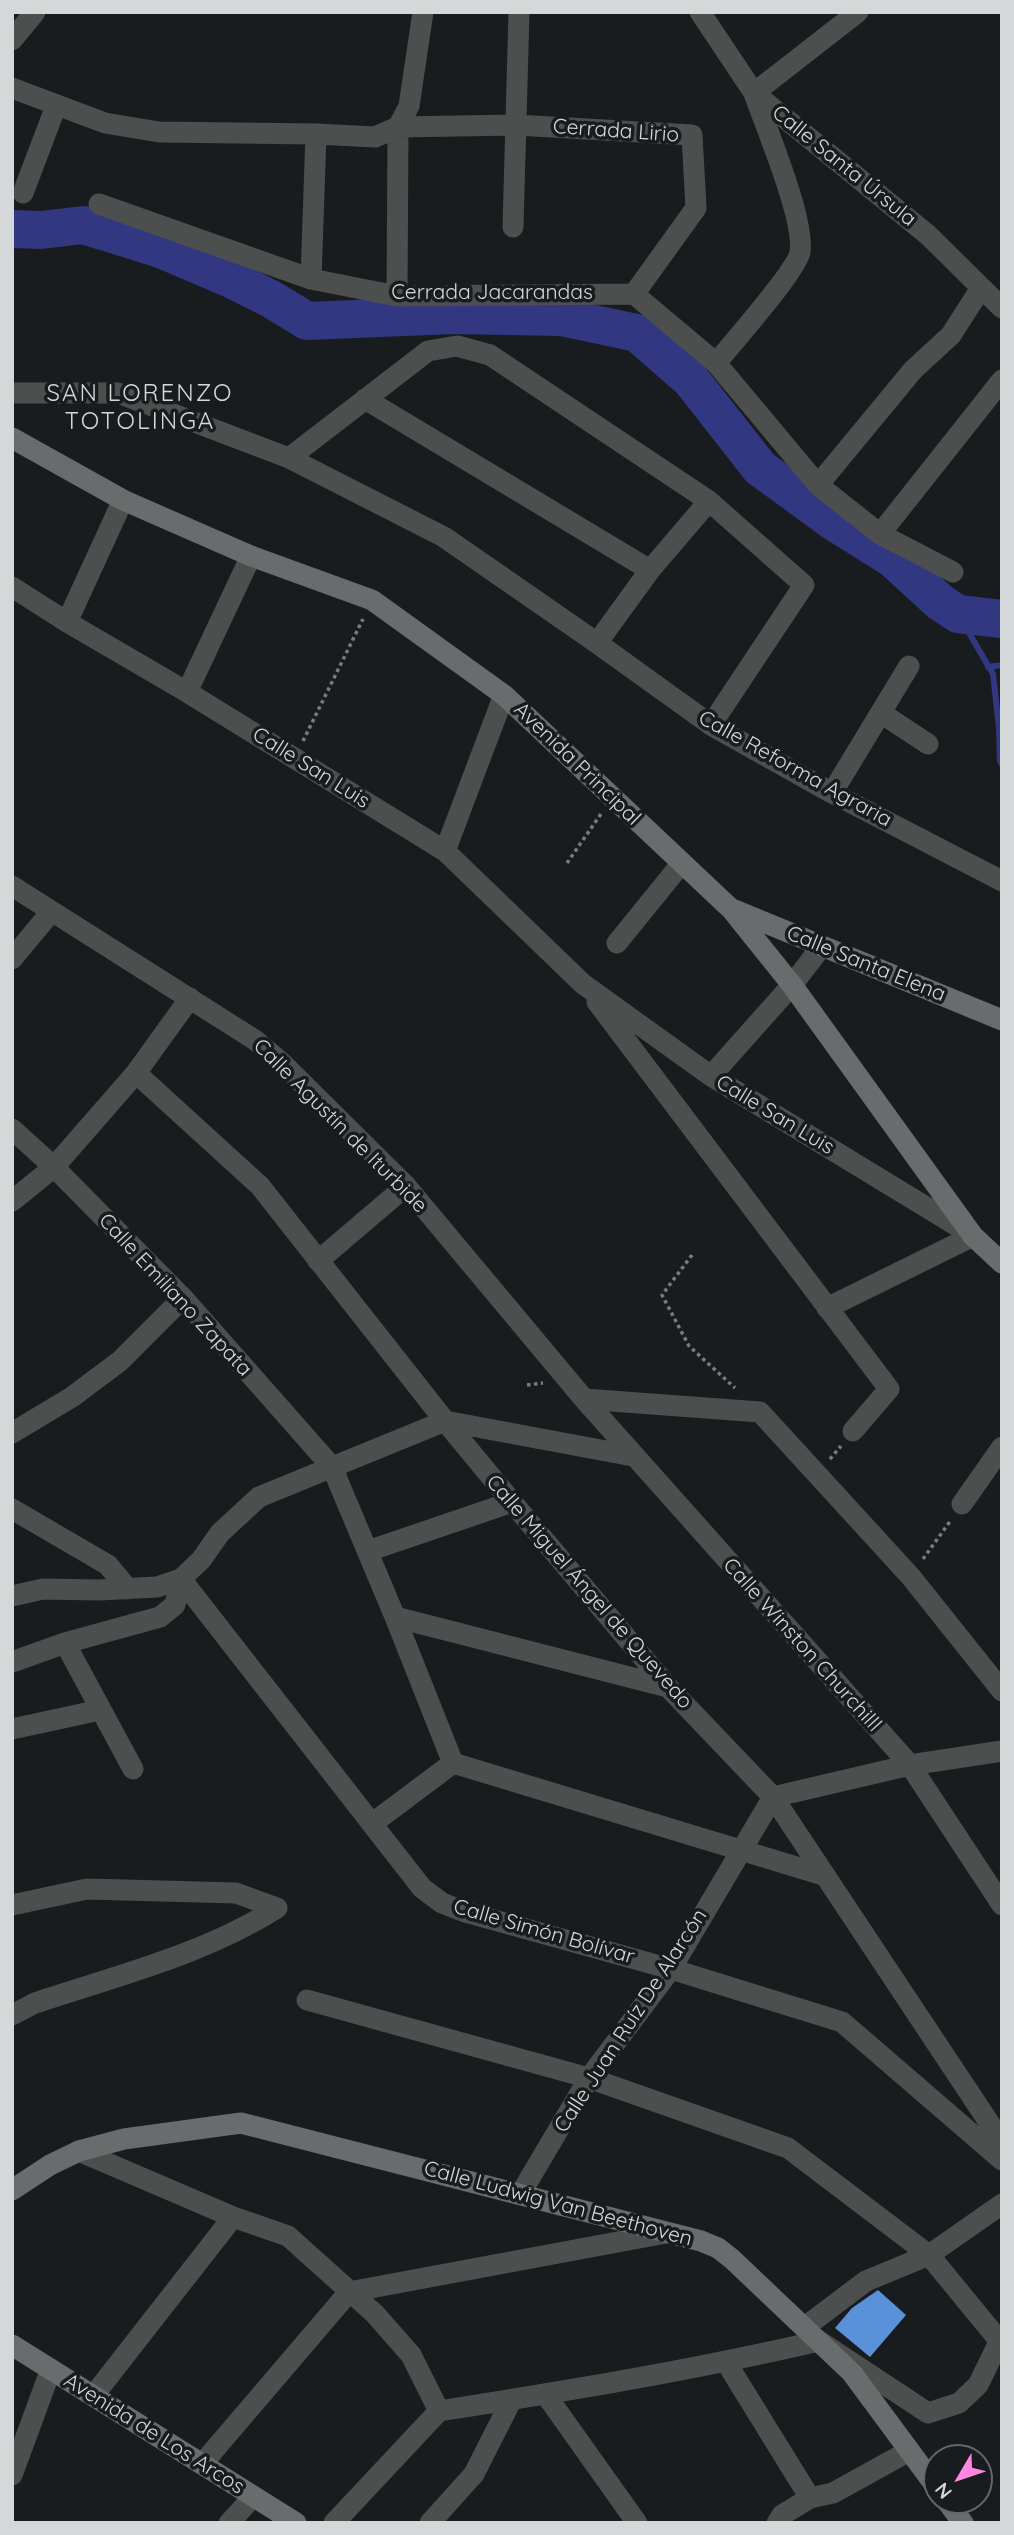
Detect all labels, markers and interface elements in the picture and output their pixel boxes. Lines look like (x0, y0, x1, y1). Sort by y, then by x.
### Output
street label: Calle Santa Úrsula (767, 100, 921, 232)
street label: Cerrada Lirio (552, 114, 680, 148)
street label: Cerrada Jacarandas (391, 280, 593, 306)
district label: SAN LORENZO TOTOLINGA (48, 380, 232, 436)
street label: Avenida Principal (508, 697, 646, 831)
street label: Calle Reforma Agraria (694, 705, 896, 833)
street label: Calle San Luis (248, 722, 374, 814)
street label: Calle Santa Elena (783, 921, 949, 1007)
street label: Calle Agustín de Iturbide (248, 1034, 432, 1218)
street label: Calle San Luis (711, 1070, 839, 1160)
street label: Calle Emiliano Zapata (93, 1208, 257, 1382)
street label: Calle Miguel Ángel de Quevedo (480, 1470, 698, 1714)
street label: Calle Winston Churchilll (717, 1553, 887, 1737)
street label: Calle Simón Bolívar (451, 1894, 637, 1970)
street label: Calle Juan Ruíz De Alarcón (549, 1904, 713, 2138)
street label: Calle Ludwig Van Beethoven (421, 2156, 695, 2252)
street label: Avenida de Los Arcos (59, 2368, 249, 2500)
north arrow (923, 2444, 993, 2514)
text: N (930, 2478, 957, 2504)

